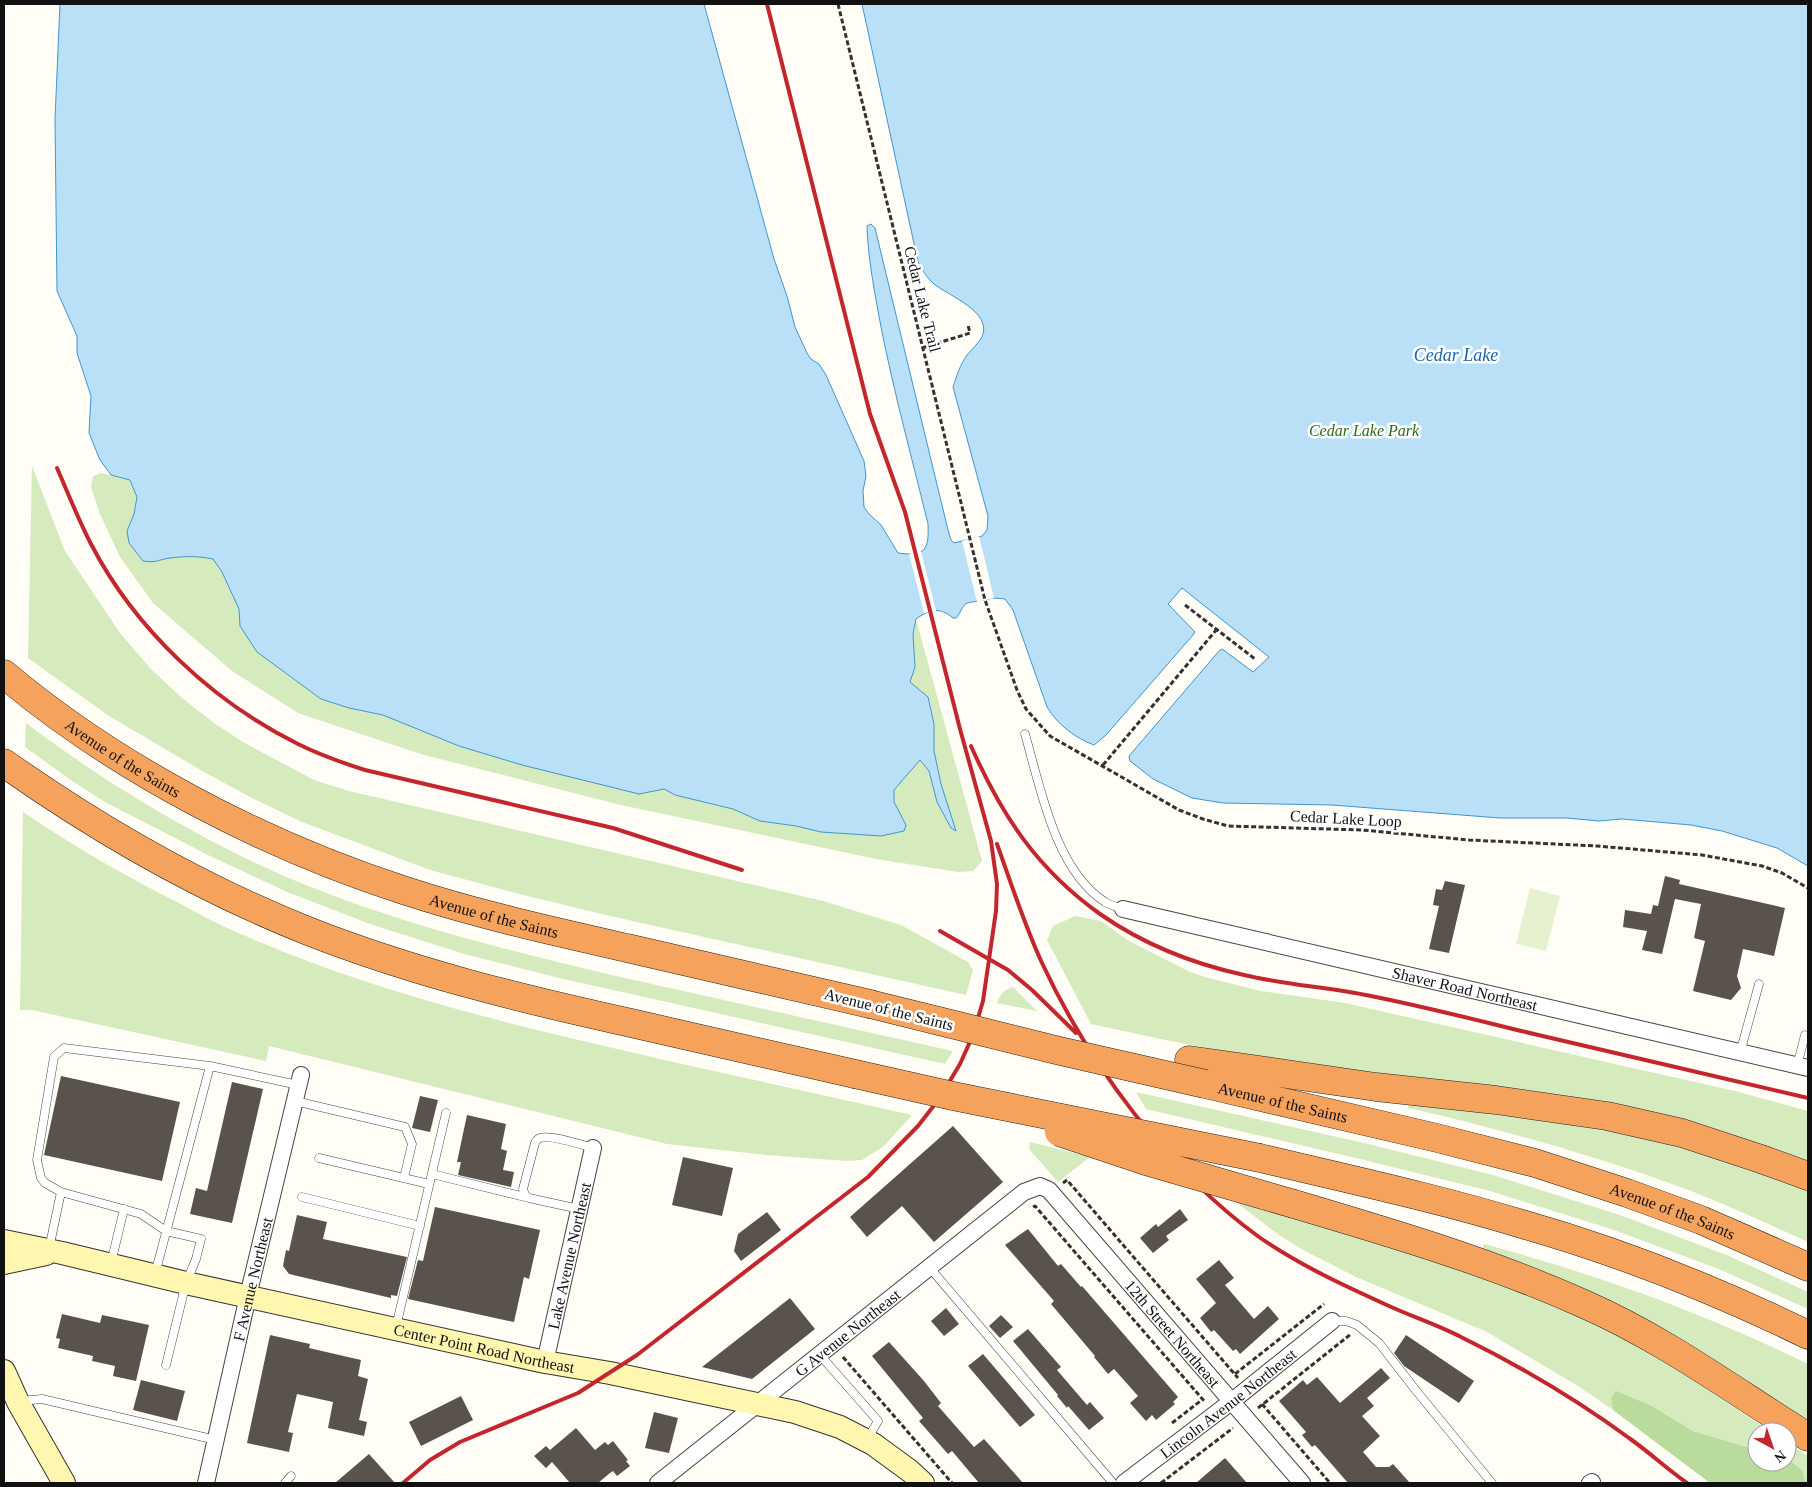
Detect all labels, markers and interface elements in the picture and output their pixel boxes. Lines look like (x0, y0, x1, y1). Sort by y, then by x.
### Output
street label: Cedar Lake Trail (901, 244, 944, 354)
water label: Cedar Lake (1414, 345, 1498, 365)
park label: Cedar Lake Park (1309, 422, 1420, 439)
street label: Avenue of the Saints (62, 716, 183, 801)
street label: Cedar Lake Loop (1290, 807, 1402, 831)
street label: Avenue of the Saints (427, 891, 560, 941)
street label: Shaver Road Northeast (1391, 964, 1540, 1014)
street label: Avenue of the Saints (823, 985, 955, 1034)
street label: Avenue of the Saints (1216, 1079, 1349, 1126)
street label: Lake Avenue Northeast (545, 1180, 594, 1331)
street label: Avenue of the Saints (1608, 1180, 1738, 1243)
street label: F Avenue Northeast (230, 1215, 276, 1343)
street label: 12th Street Northeast (1122, 1277, 1224, 1391)
street label: G Avenue Northeast (792, 1285, 904, 1380)
street label: Center Point Road Northeast (392, 1321, 576, 1376)
street label: Lincoln Avenue Northeast (1157, 1345, 1300, 1462)
north arrow (1747, 1422, 1797, 1472)
text: N (1771, 1448, 1789, 1466)

